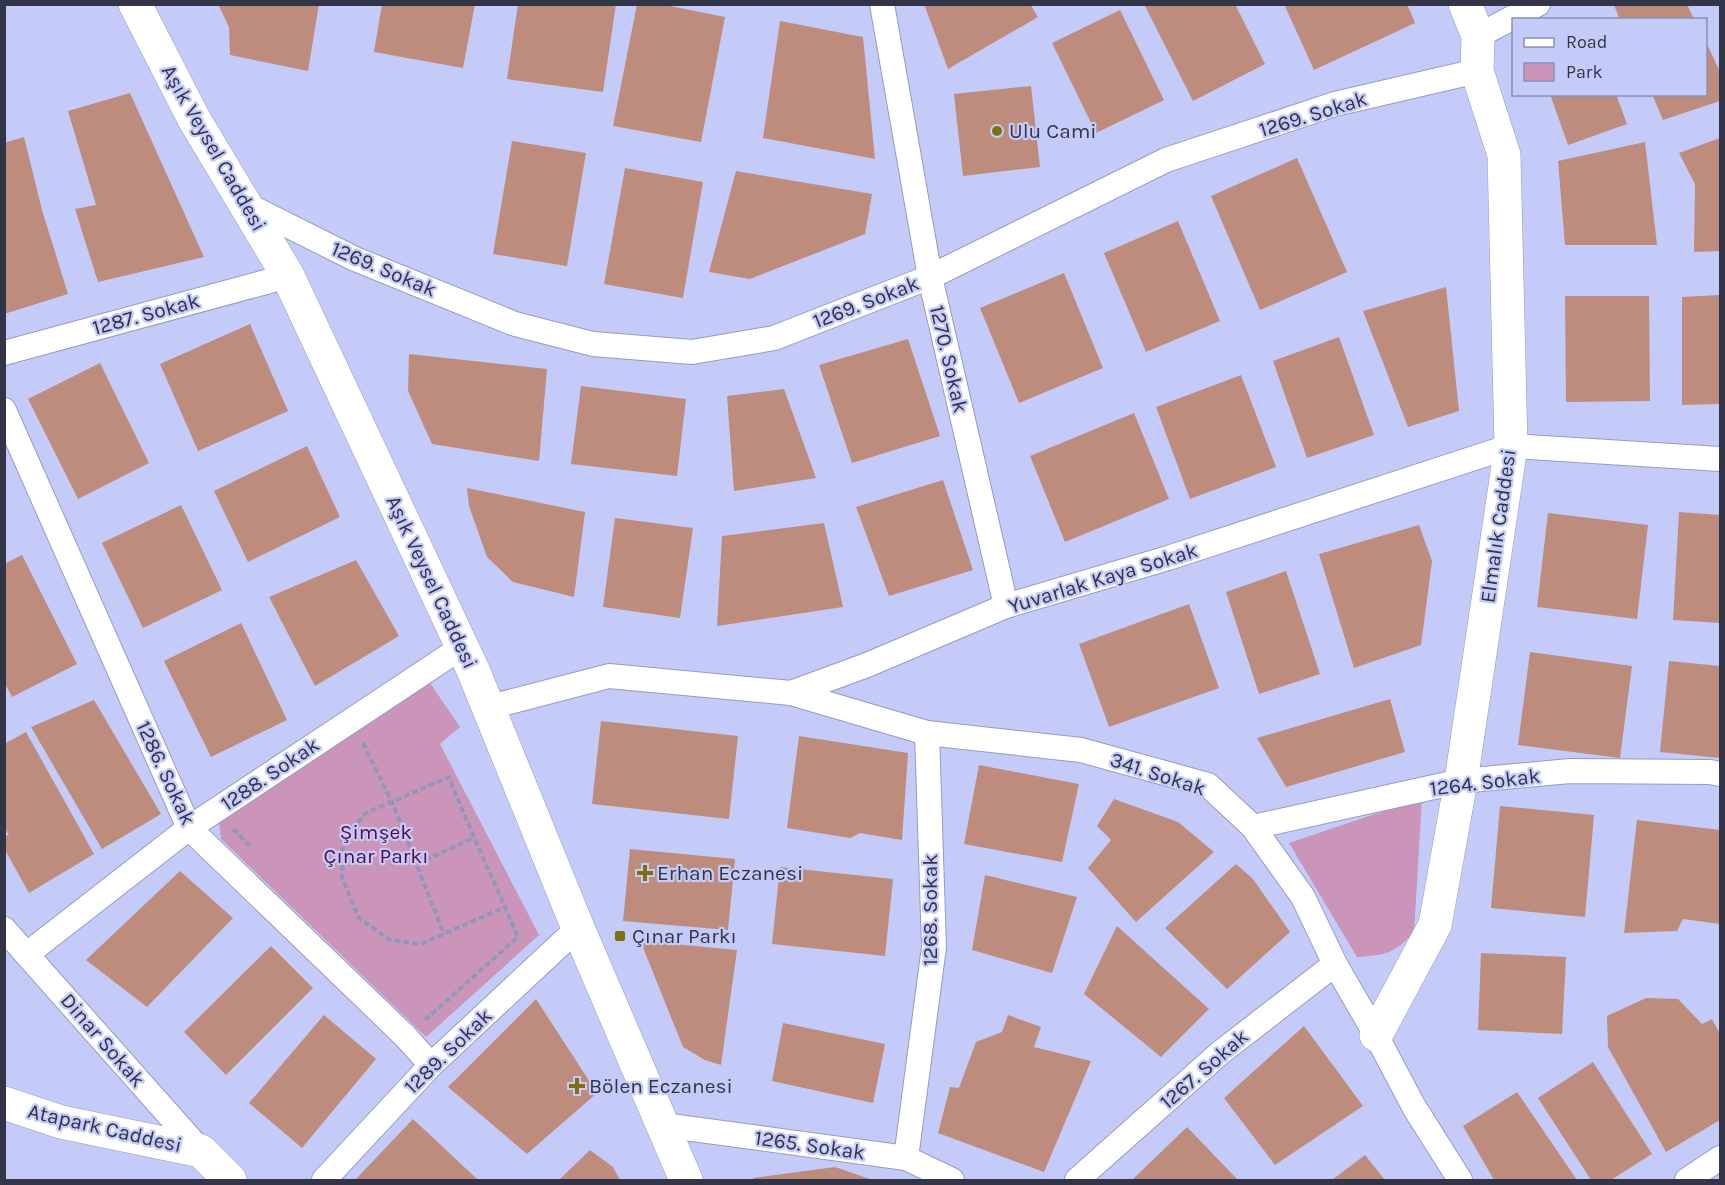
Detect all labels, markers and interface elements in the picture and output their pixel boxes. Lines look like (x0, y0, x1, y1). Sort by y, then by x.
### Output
legend (1512, 18, 1707, 96)
text: Road (1566, 31, 1607, 53)
street label: Aşık Veysel Caddesi (157, 61, 271, 235)
text: Park (1566, 61, 1603, 83)
street label: 1269. Sokak (1256, 86, 1370, 142)
place label: Ulu Cami (1009, 119, 1097, 143)
marker: Ulu Cami (990, 124, 1004, 138)
street label: 1269. Sokak (328, 236, 440, 302)
street label: 1269. Sokak (810, 271, 922, 333)
street label: 1287. Sokak (90, 288, 202, 340)
street label: 1270. Sokak (925, 303, 973, 415)
street label: Elmalık Caddesi (1475, 447, 1521, 605)
street label: Aşık Veysel Caddesi (381, 492, 483, 672)
street label: Yuvarlak Kaya Sokak (1005, 538, 1201, 618)
street label: 1286. Sokak (131, 717, 201, 829)
street label: 1288. Sokak (216, 732, 324, 816)
street label: 341. Sokak (1107, 747, 1209, 801)
street label: 1264. Sokak (1428, 763, 1542, 801)
park label: Şimşek Çınar Parkı (324, 820, 428, 868)
street label: 1268. Sokak (918, 854, 942, 966)
place label: Erhan Eczanesi (657, 861, 803, 885)
marker: Erhan Eczanesi (638, 866, 652, 880)
place label: Çınar Parkı (632, 924, 737, 948)
marker: Çınar Parkı (613, 929, 627, 943)
street label: Dinar Sokak (56, 988, 150, 1092)
street label: 1289. Sokak (399, 1003, 497, 1099)
street label: 1267. Sokak (1155, 1024, 1253, 1114)
place label: Bölen Eczanesi (589, 1074, 733, 1098)
marker: Bölen Eczanesi (570, 1079, 584, 1093)
street label: Atapark Caddesi (26, 1099, 184, 1157)
street label: 1265. Sokak (753, 1125, 867, 1165)

